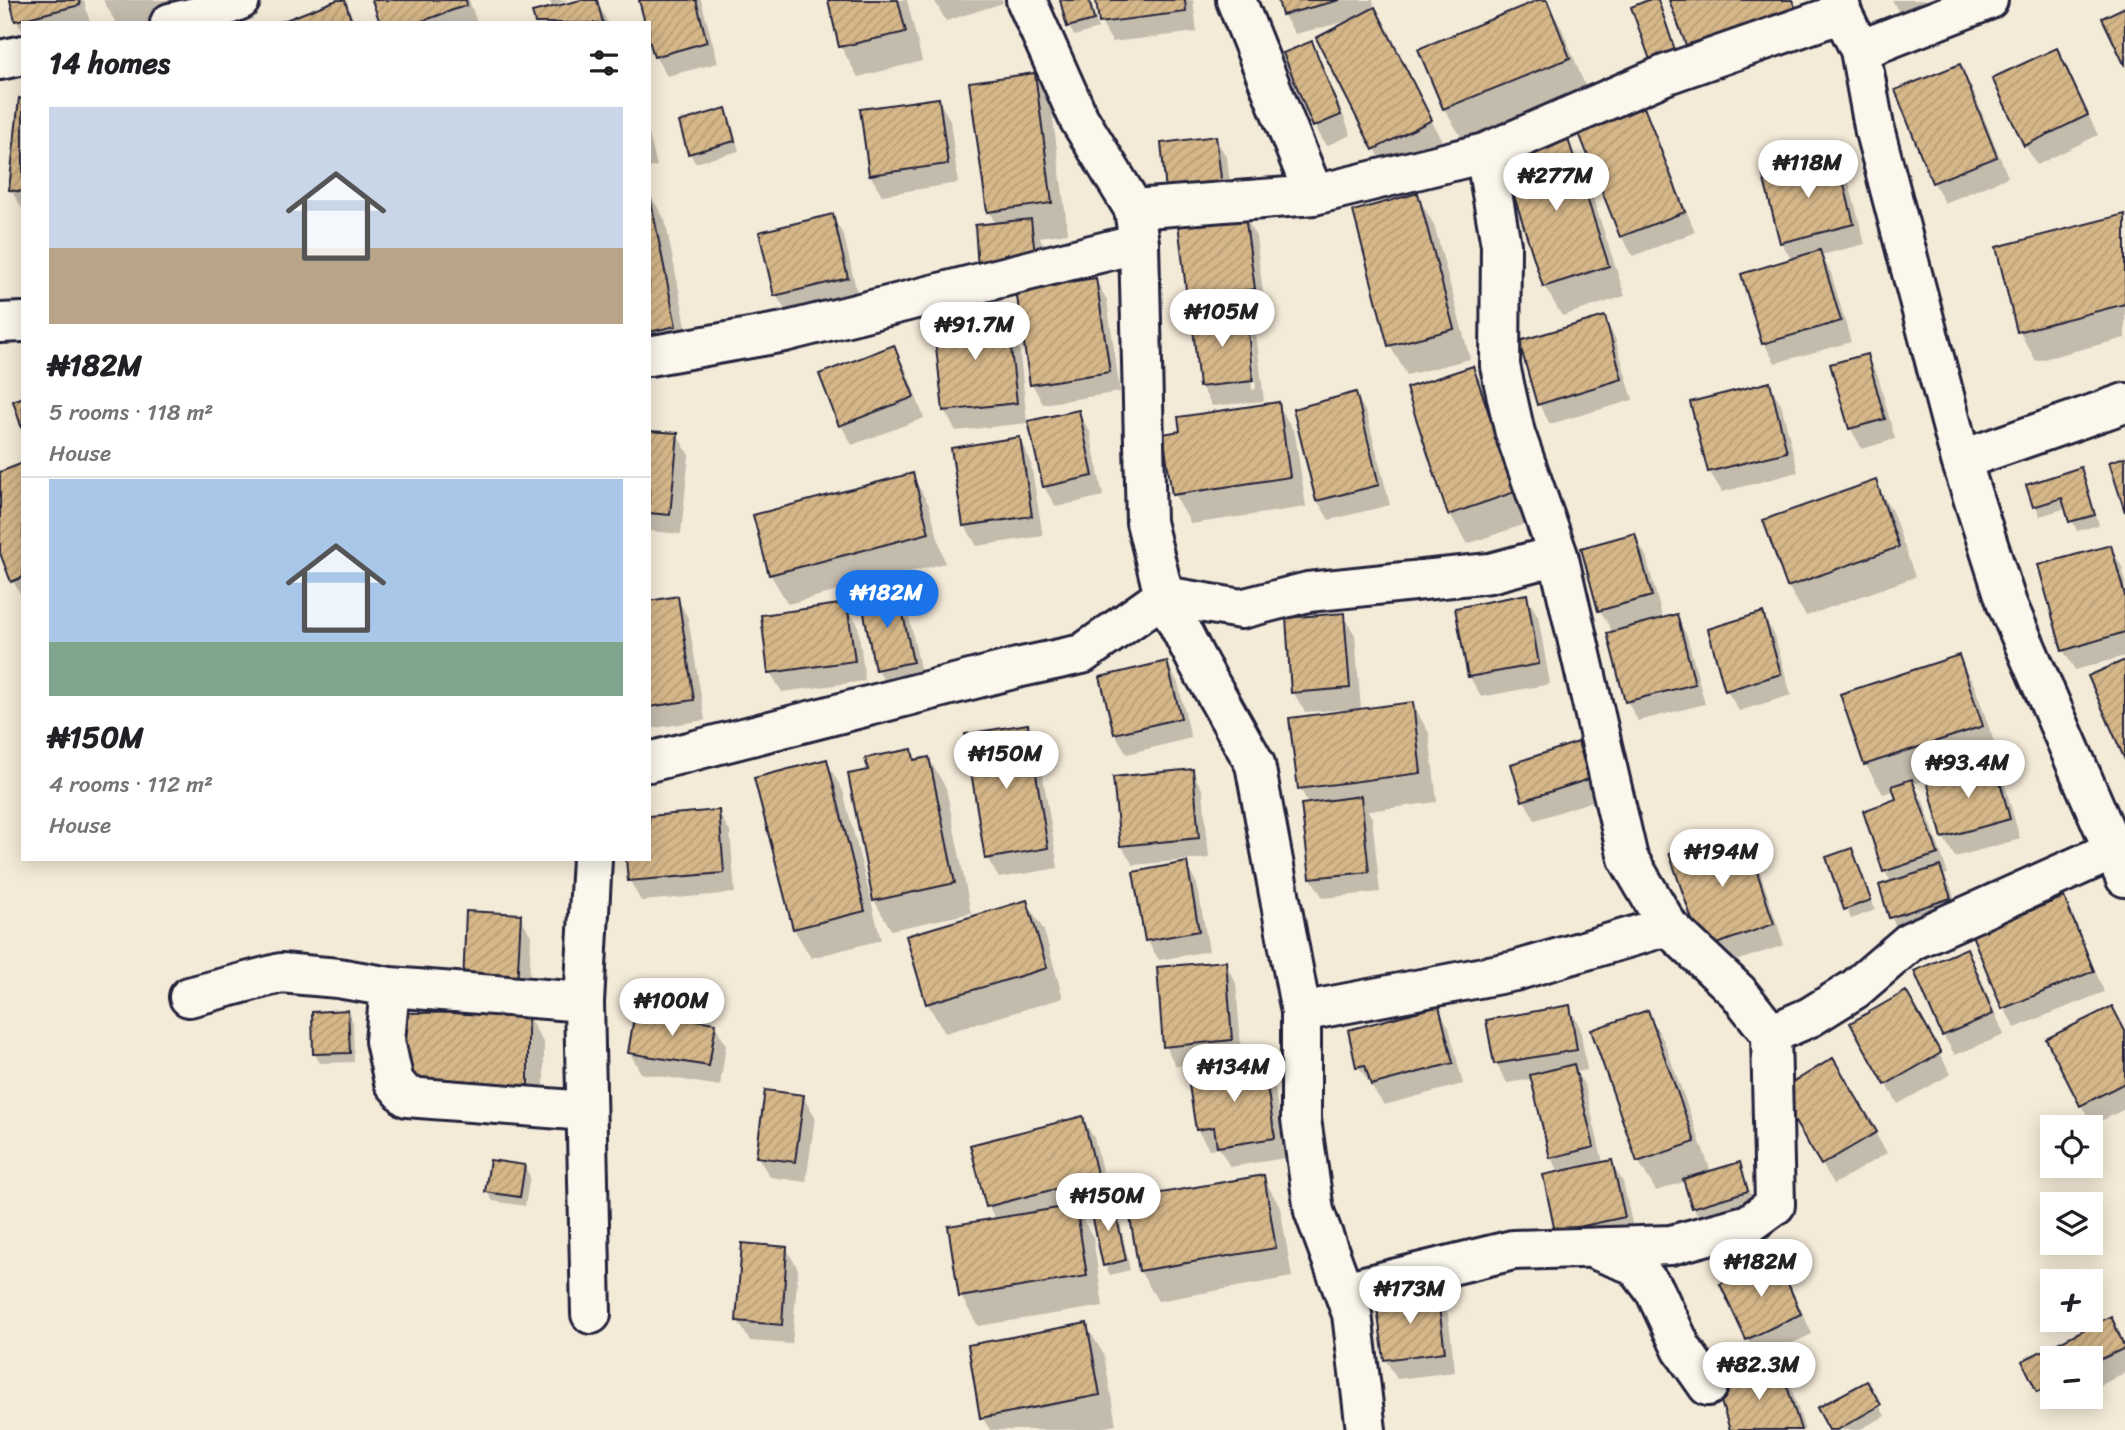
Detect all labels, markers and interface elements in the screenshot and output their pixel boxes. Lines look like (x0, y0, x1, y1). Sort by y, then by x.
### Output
text: 14 homes (49, 36, 170, 90)
icon: filters (585, 44, 623, 82)
pin: ₦118M (1759, 140, 1857, 200)
text: ₦118M (1774, 142, 1842, 183)
icon: home (273, 153, 399, 279)
pin: ₦277M (1507, 154, 1605, 213)
text: ₦277M (1519, 155, 1593, 196)
pin: ₦105M (1173, 290, 1271, 349)
text: ₦105M (1186, 291, 1258, 332)
pin: ₦91.7M (918, 302, 1032, 362)
text: ₦91.7M (936, 304, 1014, 345)
text: ₦182M (49, 338, 142, 392)
text: 5 rooms · 118 m² (49, 392, 213, 433)
text: House (49, 433, 111, 474)
icon: home (273, 525, 399, 651)
pin: ₦182M (838, 570, 936, 630)
text: ₦182M (851, 572, 923, 613)
text: ₦150M (49, 710, 144, 764)
pin: ₦150M (957, 732, 1055, 791)
text: ₦150M (970, 733, 1042, 774)
pin: ₦93.4M (1911, 740, 2025, 800)
text: ₦93.4M (1927, 742, 2009, 783)
text: 4 rooms · 112 m² (49, 764, 213, 805)
text: House (49, 805, 111, 846)
pin: ₦194M (1673, 830, 1771, 889)
text: ₦194M (1686, 831, 1758, 872)
pin: ₦100M (623, 978, 721, 1038)
text: ₦100M (635, 980, 709, 1021)
pin: ₦134M (1185, 1044, 1283, 1104)
text: ₦134M (1199, 1046, 1269, 1087)
map controls (2040, 1115, 2103, 1409)
button: locate (2040, 1115, 2103, 1178)
pin: ₦150M (1059, 1174, 1157, 1233)
text: ₦150M (1072, 1175, 1144, 1216)
button: layers (2040, 1192, 2103, 1255)
pin: ₦182M (1712, 1240, 1810, 1299)
text: ₦182M (1725, 1241, 1797, 1282)
pin: ₦173M (1361, 1266, 1459, 1326)
text: ₦173M (1375, 1268, 1445, 1309)
button: + (2040, 1269, 2103, 1332)
pin: ₦82.3M (1702, 1342, 1816, 1402)
text: ₦82.3M (1719, 1344, 1799, 1385)
button: − (2040, 1346, 2103, 1409)

